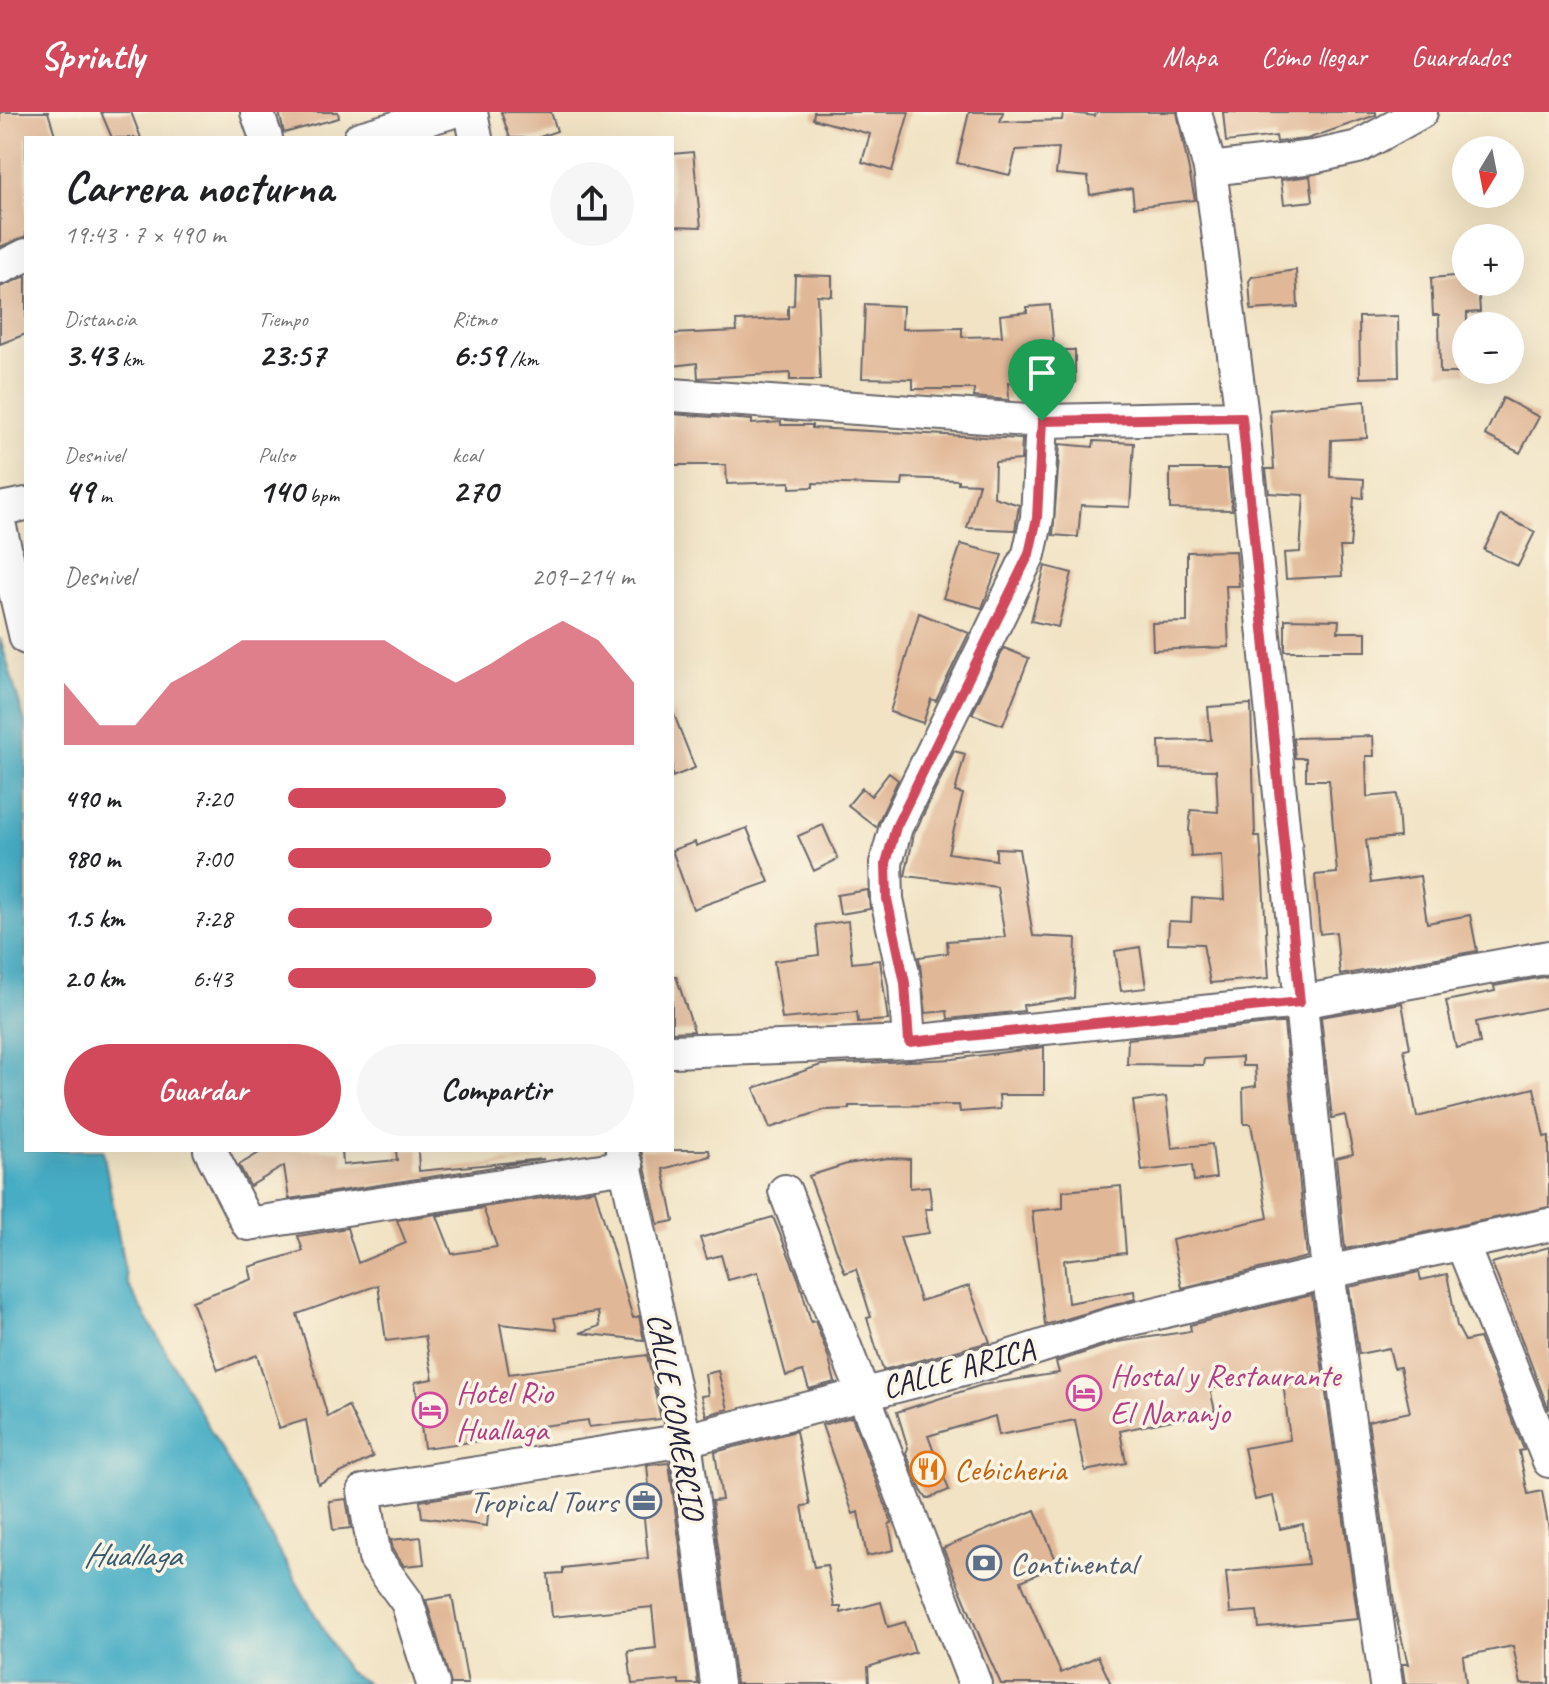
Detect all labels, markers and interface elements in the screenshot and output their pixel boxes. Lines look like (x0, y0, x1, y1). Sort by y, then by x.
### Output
text: Sprintly (40, 33, 144, 80)
text: Mapa (1162, 39, 1217, 74)
text: Cómo llegar (1261, 39, 1367, 74)
text: Guardados (1411, 39, 1509, 74)
north arrow (1452, 136, 1524, 208)
map controls (1452, 136, 1524, 384)
text: Carrera nocturna (64, 160, 333, 215)
button: share (550, 162, 634, 246)
text: 19:43 · 7 × 490 m (64, 218, 225, 251)
button: + (1452, 224, 1524, 296)
text: Distancia (64, 305, 136, 333)
text: Tiempo (258, 305, 308, 333)
text: Ritmo (452, 305, 496, 333)
button: − (1452, 312, 1524, 384)
text: 3.43 (64, 333, 117, 376)
text: 23:57 (258, 333, 325, 376)
text: 6:59 (452, 333, 504, 376)
pin (1008, 339, 1076, 421)
text: km (117, 345, 143, 373)
text: /km (504, 345, 538, 373)
icon: arrive (1020, 351, 1064, 395)
text: Desnivel (64, 441, 124, 469)
text: Pulso (258, 441, 295, 469)
text: kcal (452, 441, 481, 469)
text: 49 (64, 469, 94, 512)
text: 140 (258, 469, 304, 512)
text: 270 (452, 469, 498, 512)
text: m (94, 481, 112, 509)
text: bpm (304, 481, 339, 509)
text: Desnivel (64, 560, 135, 593)
text: 209–214 m (531, 560, 634, 593)
text: 490 m (64, 782, 120, 815)
text: 7:20 (192, 782, 232, 815)
text: 980 m (64, 842, 120, 875)
text: 7:00 (192, 842, 232, 875)
text: 1.5 km (64, 902, 124, 935)
text: 7:28 (192, 902, 232, 935)
text: 2.0 km (64, 962, 124, 995)
text: 6:43 (192, 962, 232, 995)
button: Guardar (64, 1044, 341, 1136)
button: Compartir (357, 1044, 634, 1136)
street label: CALLE COMERCIO (638, 1310, 715, 1525)
street label: CALLE ARICA (877, 1328, 1039, 1408)
place label: Hostal y Restaurante El Naranjo (1110, 1355, 1343, 1433)
place label: Hotel Rio Huallaga (456, 1372, 554, 1450)
hotel icon: Hostal y Restaurante El Naranjo (1065, 1374, 1103, 1412)
hotel icon: Hotel Rio Huallaga (411, 1391, 449, 1429)
place label: Cebicheria (954, 1449, 1068, 1490)
restaurant icon: Cebicheria (909, 1450, 947, 1488)
place label: Tropical Tours (469, 1481, 621, 1522)
office icon: Tropical Tours (625, 1482, 663, 1520)
water label: Huallaga (83, 1533, 184, 1576)
place label: Continental (1010, 1543, 1142, 1584)
bank icon: Continental (965, 1544, 1003, 1582)

